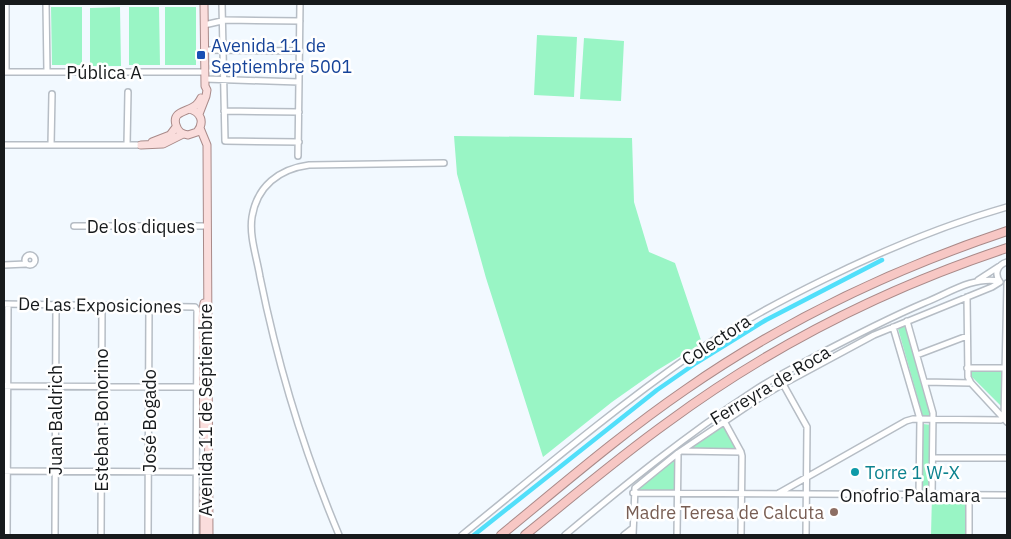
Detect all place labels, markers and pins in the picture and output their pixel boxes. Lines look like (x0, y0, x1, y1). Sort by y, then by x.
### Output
place label: Avenida 11 de Septiembre 5001 (211, 34, 352, 78)
marker: Avenida 11 de Septiembre 5001 (195, 49, 207, 61)
place label: Torre 1 W-X (865, 461, 960, 484)
marker: Torre 1 W-X (849, 466, 861, 478)
place label: Madre Teresa de Calcuta (625, 501, 824, 524)
marker: Madre Teresa de Calcuta (828, 506, 840, 518)

